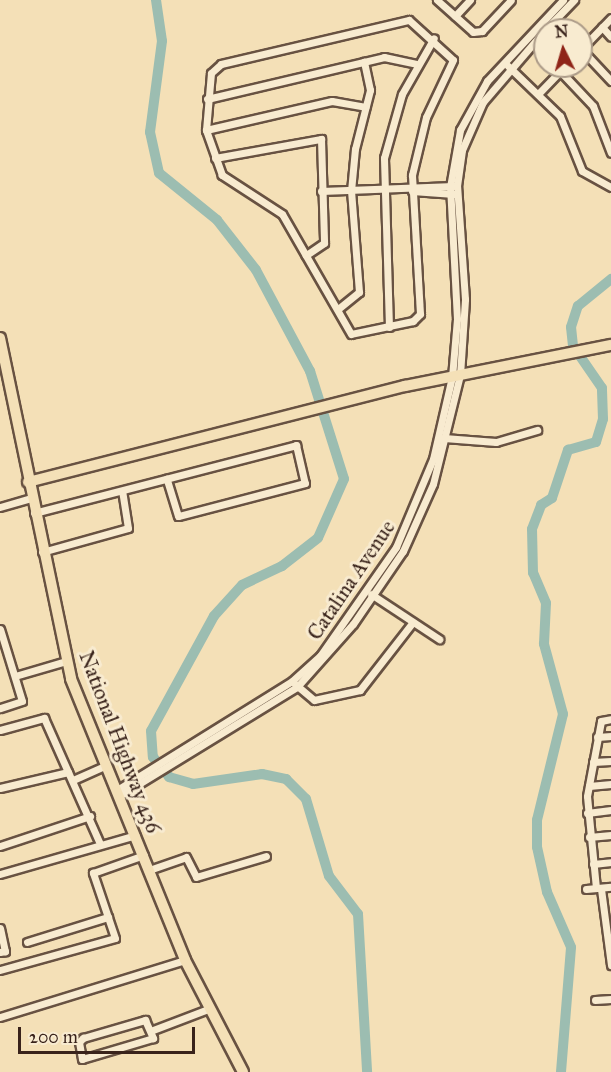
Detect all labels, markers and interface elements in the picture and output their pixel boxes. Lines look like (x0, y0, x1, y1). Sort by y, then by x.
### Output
north arrow (533, 18, 593, 78)
text: N (554, 22, 569, 42)
street label: Catalina Avenue (302, 515, 400, 645)
street label: National Highway 436 (74, 647, 166, 837)
scale bar (21, 1015, 198, 1053)
text: 200 m (29, 1026, 78, 1048)

